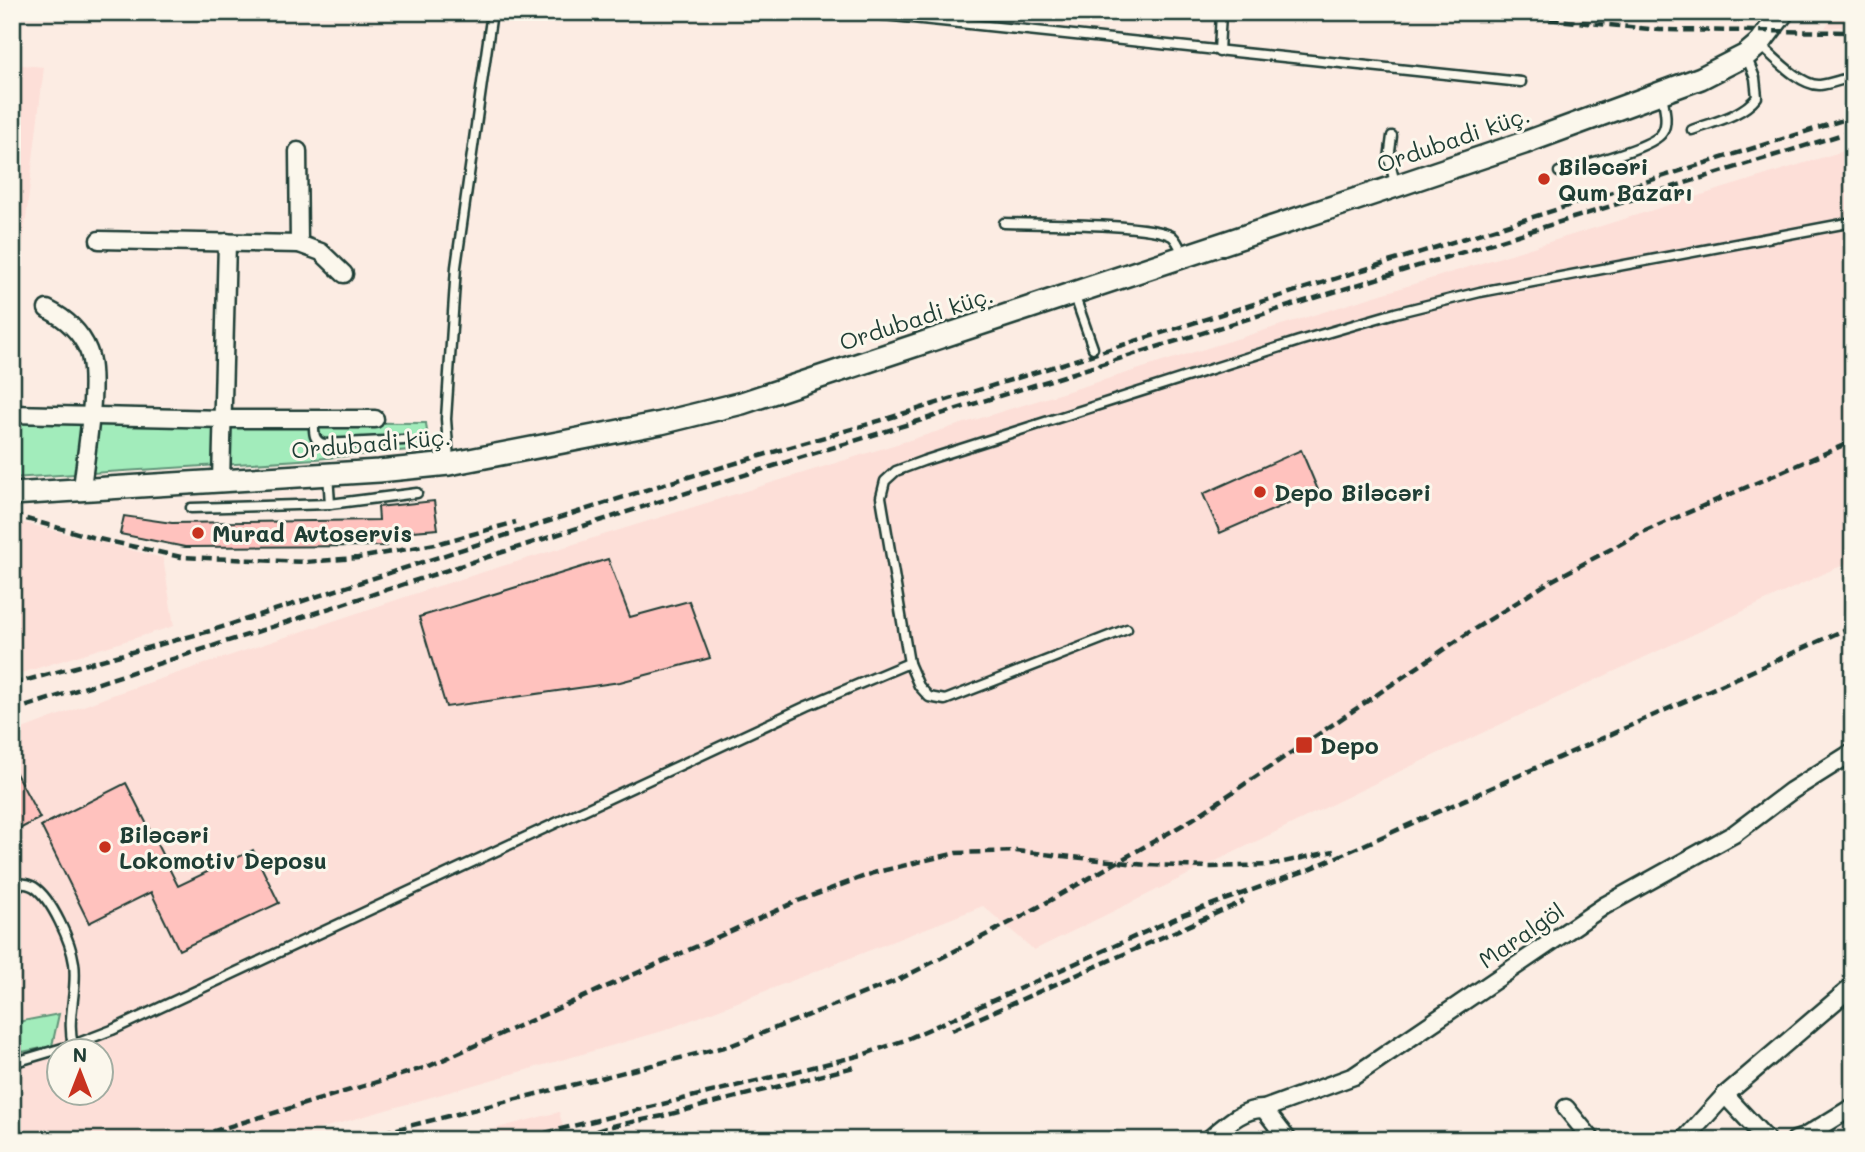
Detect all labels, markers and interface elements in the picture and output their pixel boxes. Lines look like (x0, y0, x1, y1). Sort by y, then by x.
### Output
street label: Ordubadi küç. (1372, 99, 1534, 179)
place label: Biləcəri Qum Bazarı (1558, 151, 1693, 207)
marker: Biləcəri Qum Bazarı (1536, 171, 1552, 187)
street label: Ordubadi küç. (835, 279, 997, 357)
street label: Ordubadi küç. (290, 421, 452, 465)
place label: Depo Biləcəri (1274, 477, 1431, 507)
marker: Depo Biləcəri (1252, 484, 1268, 500)
place label: Murad Avtoservis (212, 518, 412, 548)
marker: Murad Avtoservis (190, 525, 206, 541)
place label: Depo (1320, 730, 1379, 760)
marker: Depo (1294, 735, 1314, 755)
place label: Biləcəri Lokomotiv Deposu (119, 819, 327, 875)
marker: Biləcəri Lokomotiv Deposu (97, 839, 113, 855)
street label: Maralgöl (1472, 895, 1570, 975)
north arrow (46, 1036, 116, 1106)
text: N (73, 1042, 87, 1067)

